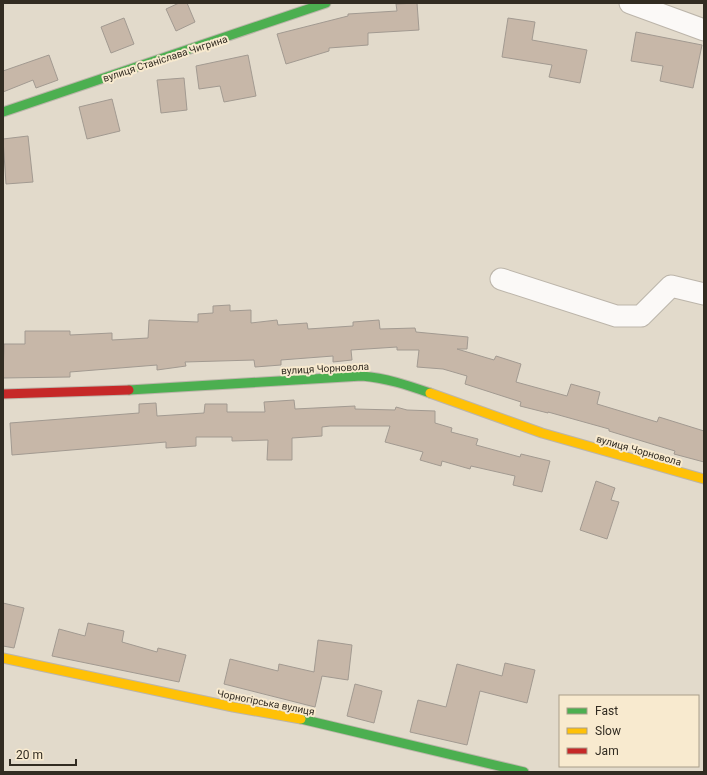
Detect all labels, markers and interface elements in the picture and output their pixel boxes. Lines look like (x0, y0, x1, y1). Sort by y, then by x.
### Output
street label: вулиця Станіслава Чигрина (102, 33, 229, 84)
street label: вулиця Чорновола (281, 361, 369, 376)
street label: вулиця Чорновола (595, 433, 683, 468)
street label: Чорногірська вулиця (216, 688, 316, 717)
legend (559, 695, 699, 767)
text: Fast (595, 704, 618, 718)
text: Slow (595, 724, 621, 738)
scale bar (10, 741, 76, 767)
text: Jam (595, 744, 619, 758)
text: 20 m (16, 748, 43, 762)

